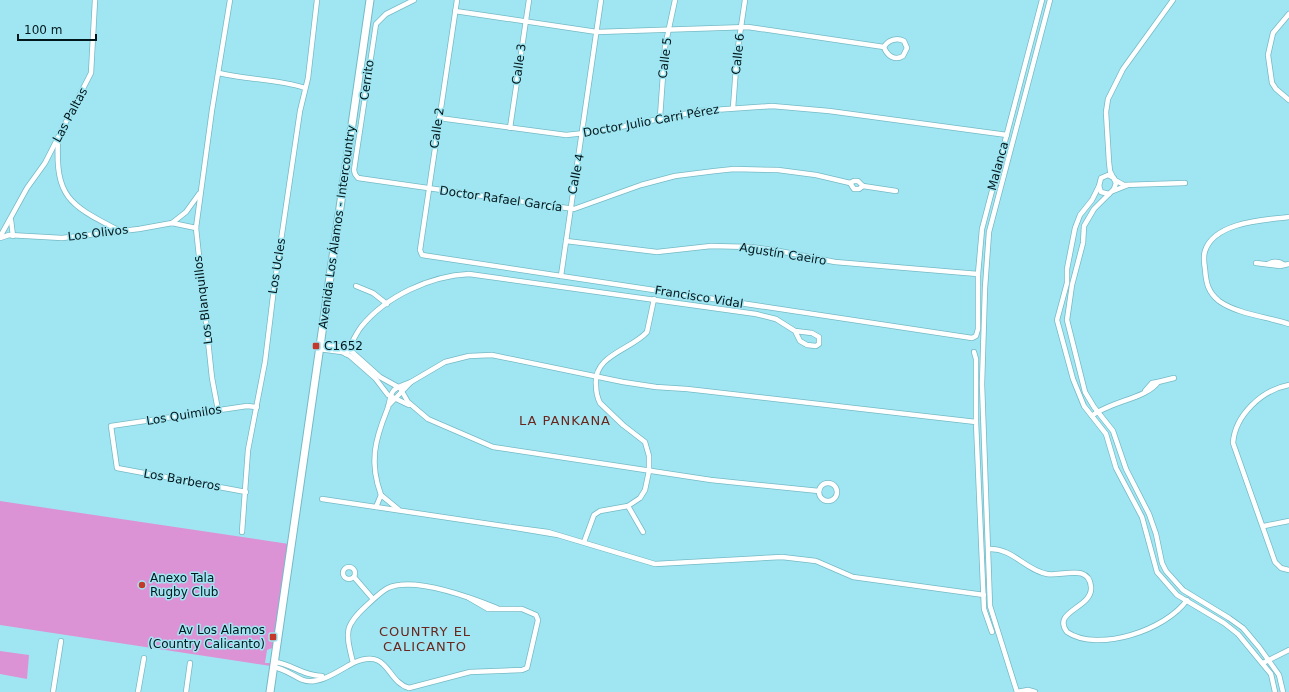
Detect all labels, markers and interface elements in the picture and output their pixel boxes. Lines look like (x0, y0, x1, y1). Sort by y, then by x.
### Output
scale bar (18, 16, 96, 42)
text: 100 m (24, 23, 62, 37)
street label: Calle 6 (729, 33, 747, 75)
street label: Calle 5 (656, 37, 674, 79)
street label: Calle 3 (509, 43, 529, 85)
street label: Cerrito (357, 59, 377, 101)
street label: Las Paltas (50, 85, 90, 145)
street label: Doctor Julio Carri Pérez (582, 102, 720, 140)
street label: Calle 2 (427, 107, 447, 149)
street label: Avenida Los Álamos - Intercountry (315, 124, 358, 330)
street label: Malanca (985, 140, 1011, 192)
street label: Calle 4 (565, 152, 587, 196)
street label: Doctor Rafael García (439, 183, 563, 215)
street label: Los Olivos (67, 222, 129, 244)
street label: Los Ucles (266, 237, 288, 295)
street label: Agustín Caeiro (739, 240, 827, 268)
street label: Los Blanquillos (191, 255, 215, 345)
street label: Francisco Vidal (654, 283, 744, 311)
place label: C1652 (324, 339, 363, 353)
marker: C1652 (311, 341, 321, 351)
street label: Los Quimilos (145, 402, 223, 428)
district label: LA PANKANA (519, 413, 611, 428)
street label: Los Barberos (143, 466, 221, 494)
place label: Anexo Tala Rugby Club (150, 571, 219, 599)
marker: Anexo Tala Rugby Club (137, 580, 147, 590)
place label: Av Los Alamos (Country Calicanto) (148, 623, 265, 651)
district label: COUNTRY EL CALICANTO (379, 624, 471, 654)
marker: Av Los Alamos (Country Calicanto) (268, 632, 278, 642)

